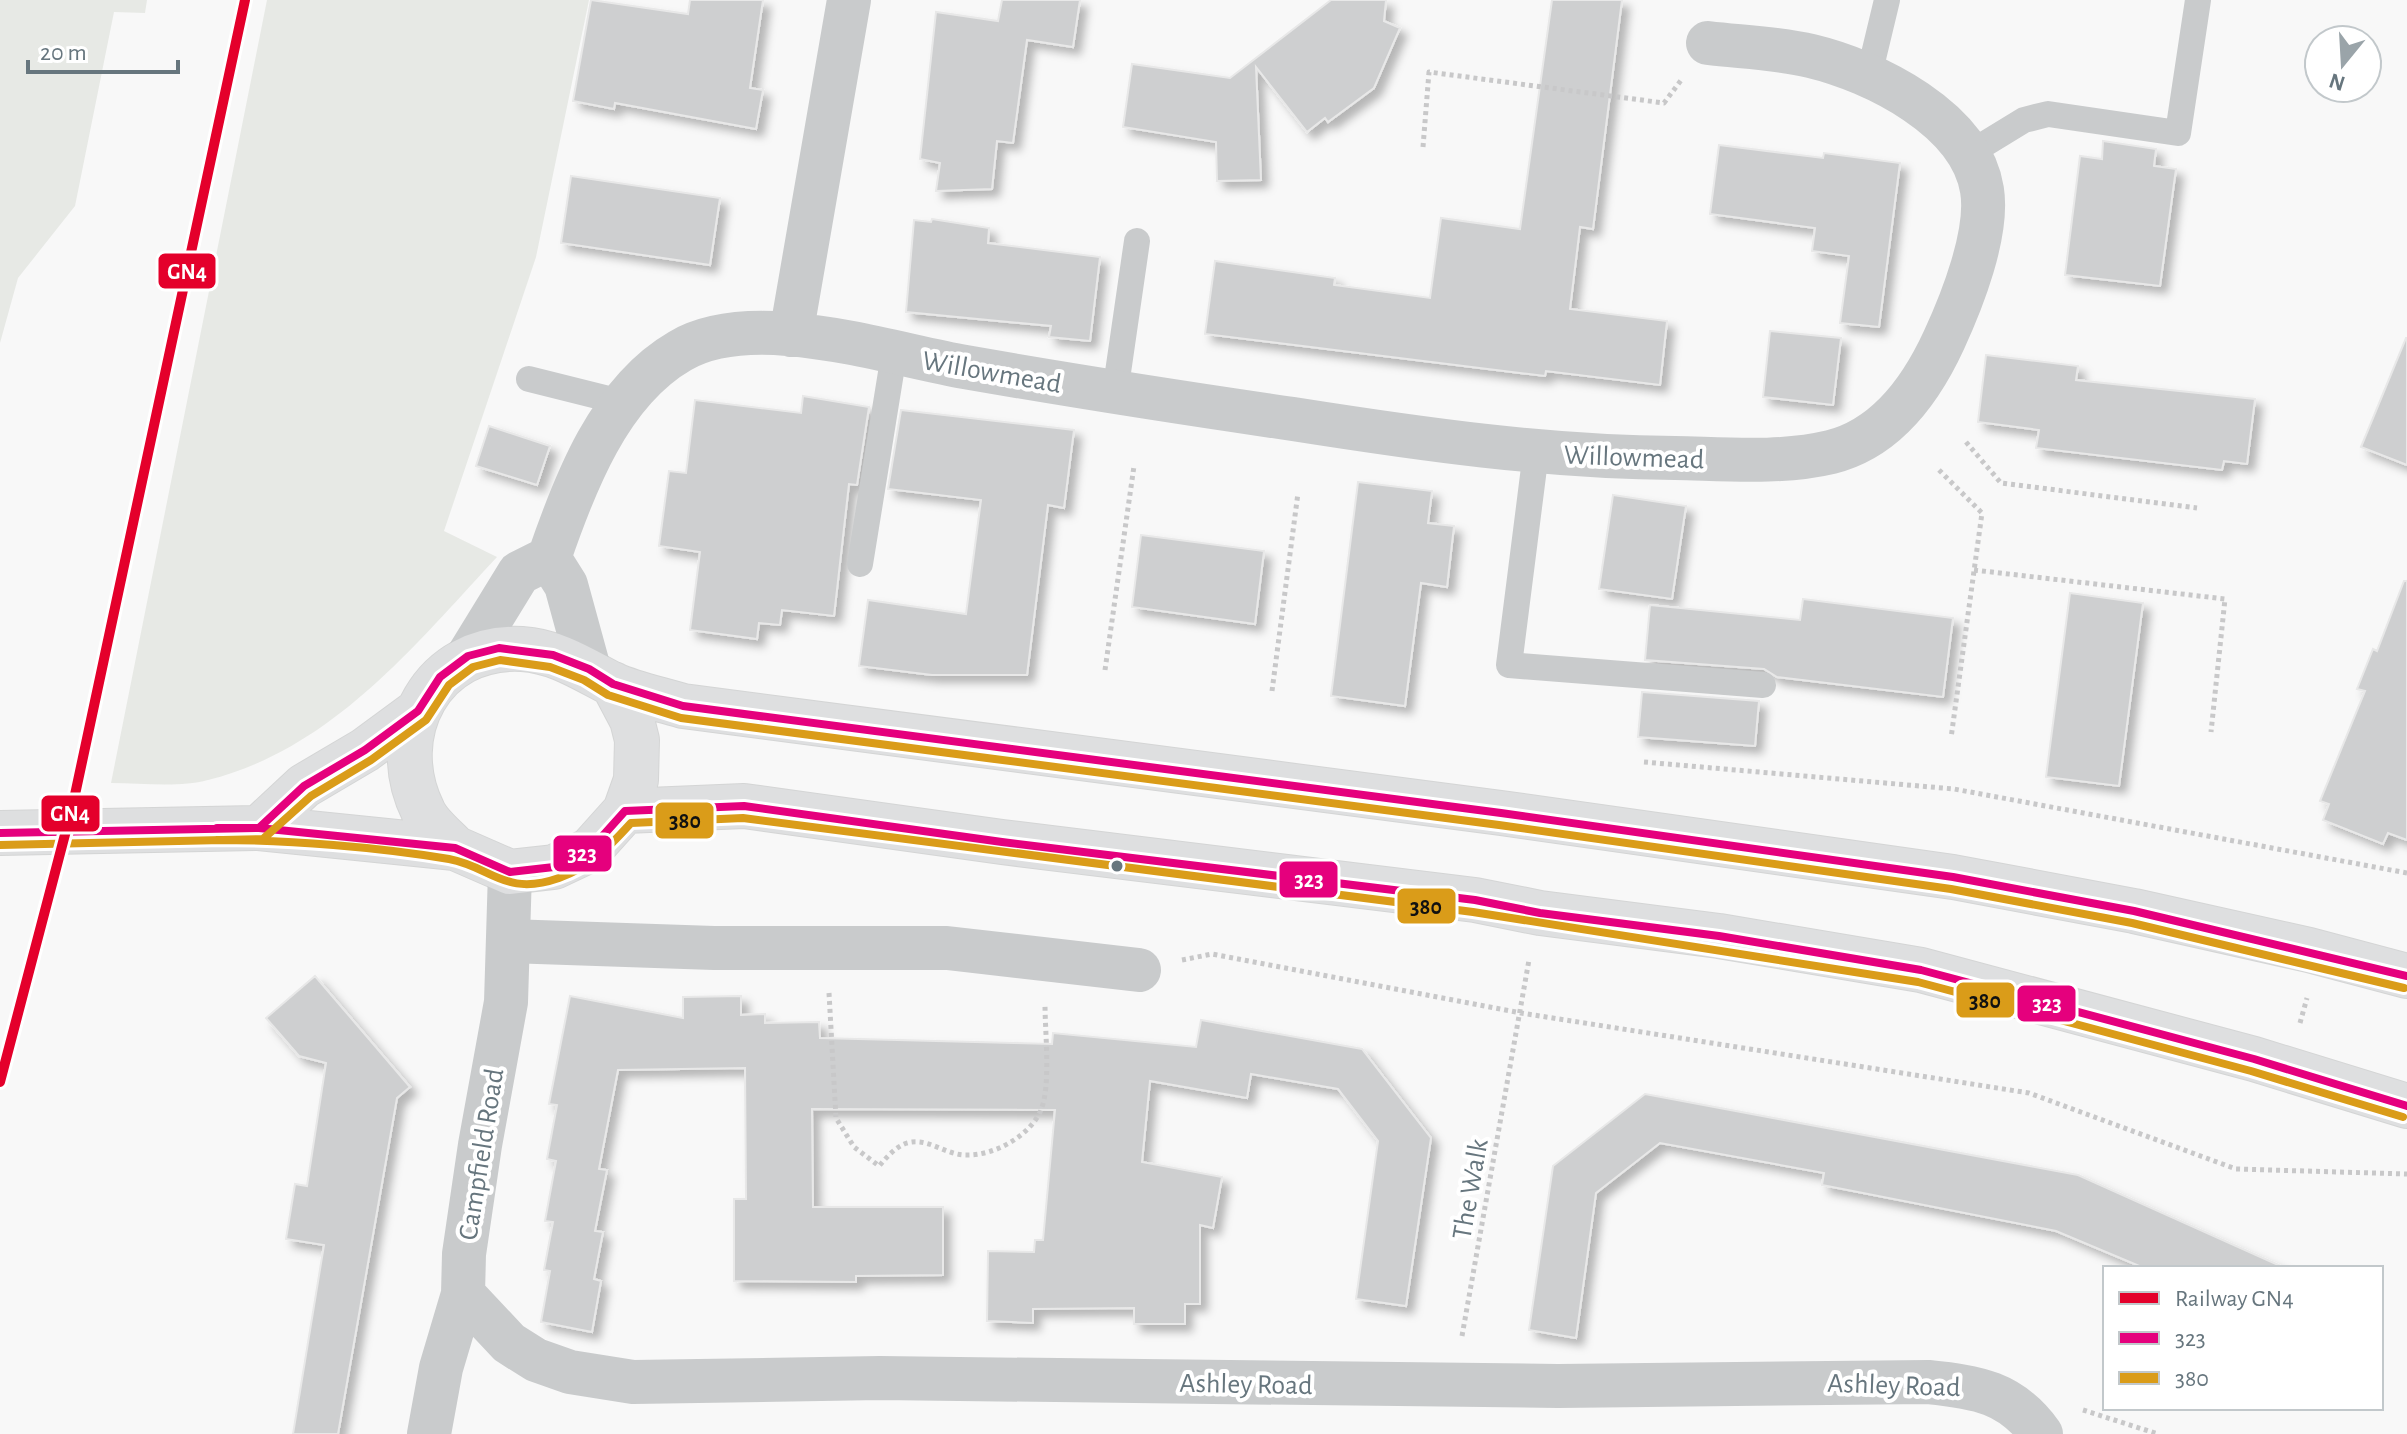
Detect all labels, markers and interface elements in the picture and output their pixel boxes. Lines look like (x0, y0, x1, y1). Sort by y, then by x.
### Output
scale bar (28, 24, 178, 74)
north arrow (2303, 24, 2383, 104)
text: 20 m (40, 41, 87, 65)
text: N (2326, 69, 2348, 95)
line badge: GN4 (157, 252, 217, 290)
text: GN4 (167, 261, 207, 283)
street label: Willowmead (920, 347, 1063, 399)
street label: Willowmead (1563, 442, 1705, 474)
line badge: GN4 (40, 794, 101, 833)
line badge: 380 (654, 801, 715, 840)
text: GN4 (50, 803, 90, 825)
text: 380 (669, 810, 701, 832)
line badge: 323 (552, 834, 613, 873)
text: 323 (567, 843, 597, 865)
unlabelled marker (1109, 858, 1125, 874)
line badge: 323 (1278, 860, 1339, 899)
text: 323 (1294, 869, 1324, 891)
line badge: 380 (1396, 887, 1457, 925)
text: 380 (1410, 896, 1442, 918)
line badge: 380 (1955, 981, 2016, 1019)
line badge: 323 (2016, 984, 2077, 1023)
text: 380 (1969, 990, 2001, 1012)
text: 323 (2032, 993, 2062, 1015)
street label: Campfield Road (455, 1066, 509, 1242)
street label: The Walk (1448, 1137, 1494, 1242)
legend (2103, 1266, 2383, 1410)
text: Railway GN4 (2175, 1287, 2294, 1311)
text: 323 (2175, 1327, 2206, 1351)
text: 380 (2175, 1367, 2209, 1391)
street label: Ashley Road (1179, 1370, 1313, 1400)
street label: Ashley Road (1827, 1370, 1961, 1402)

